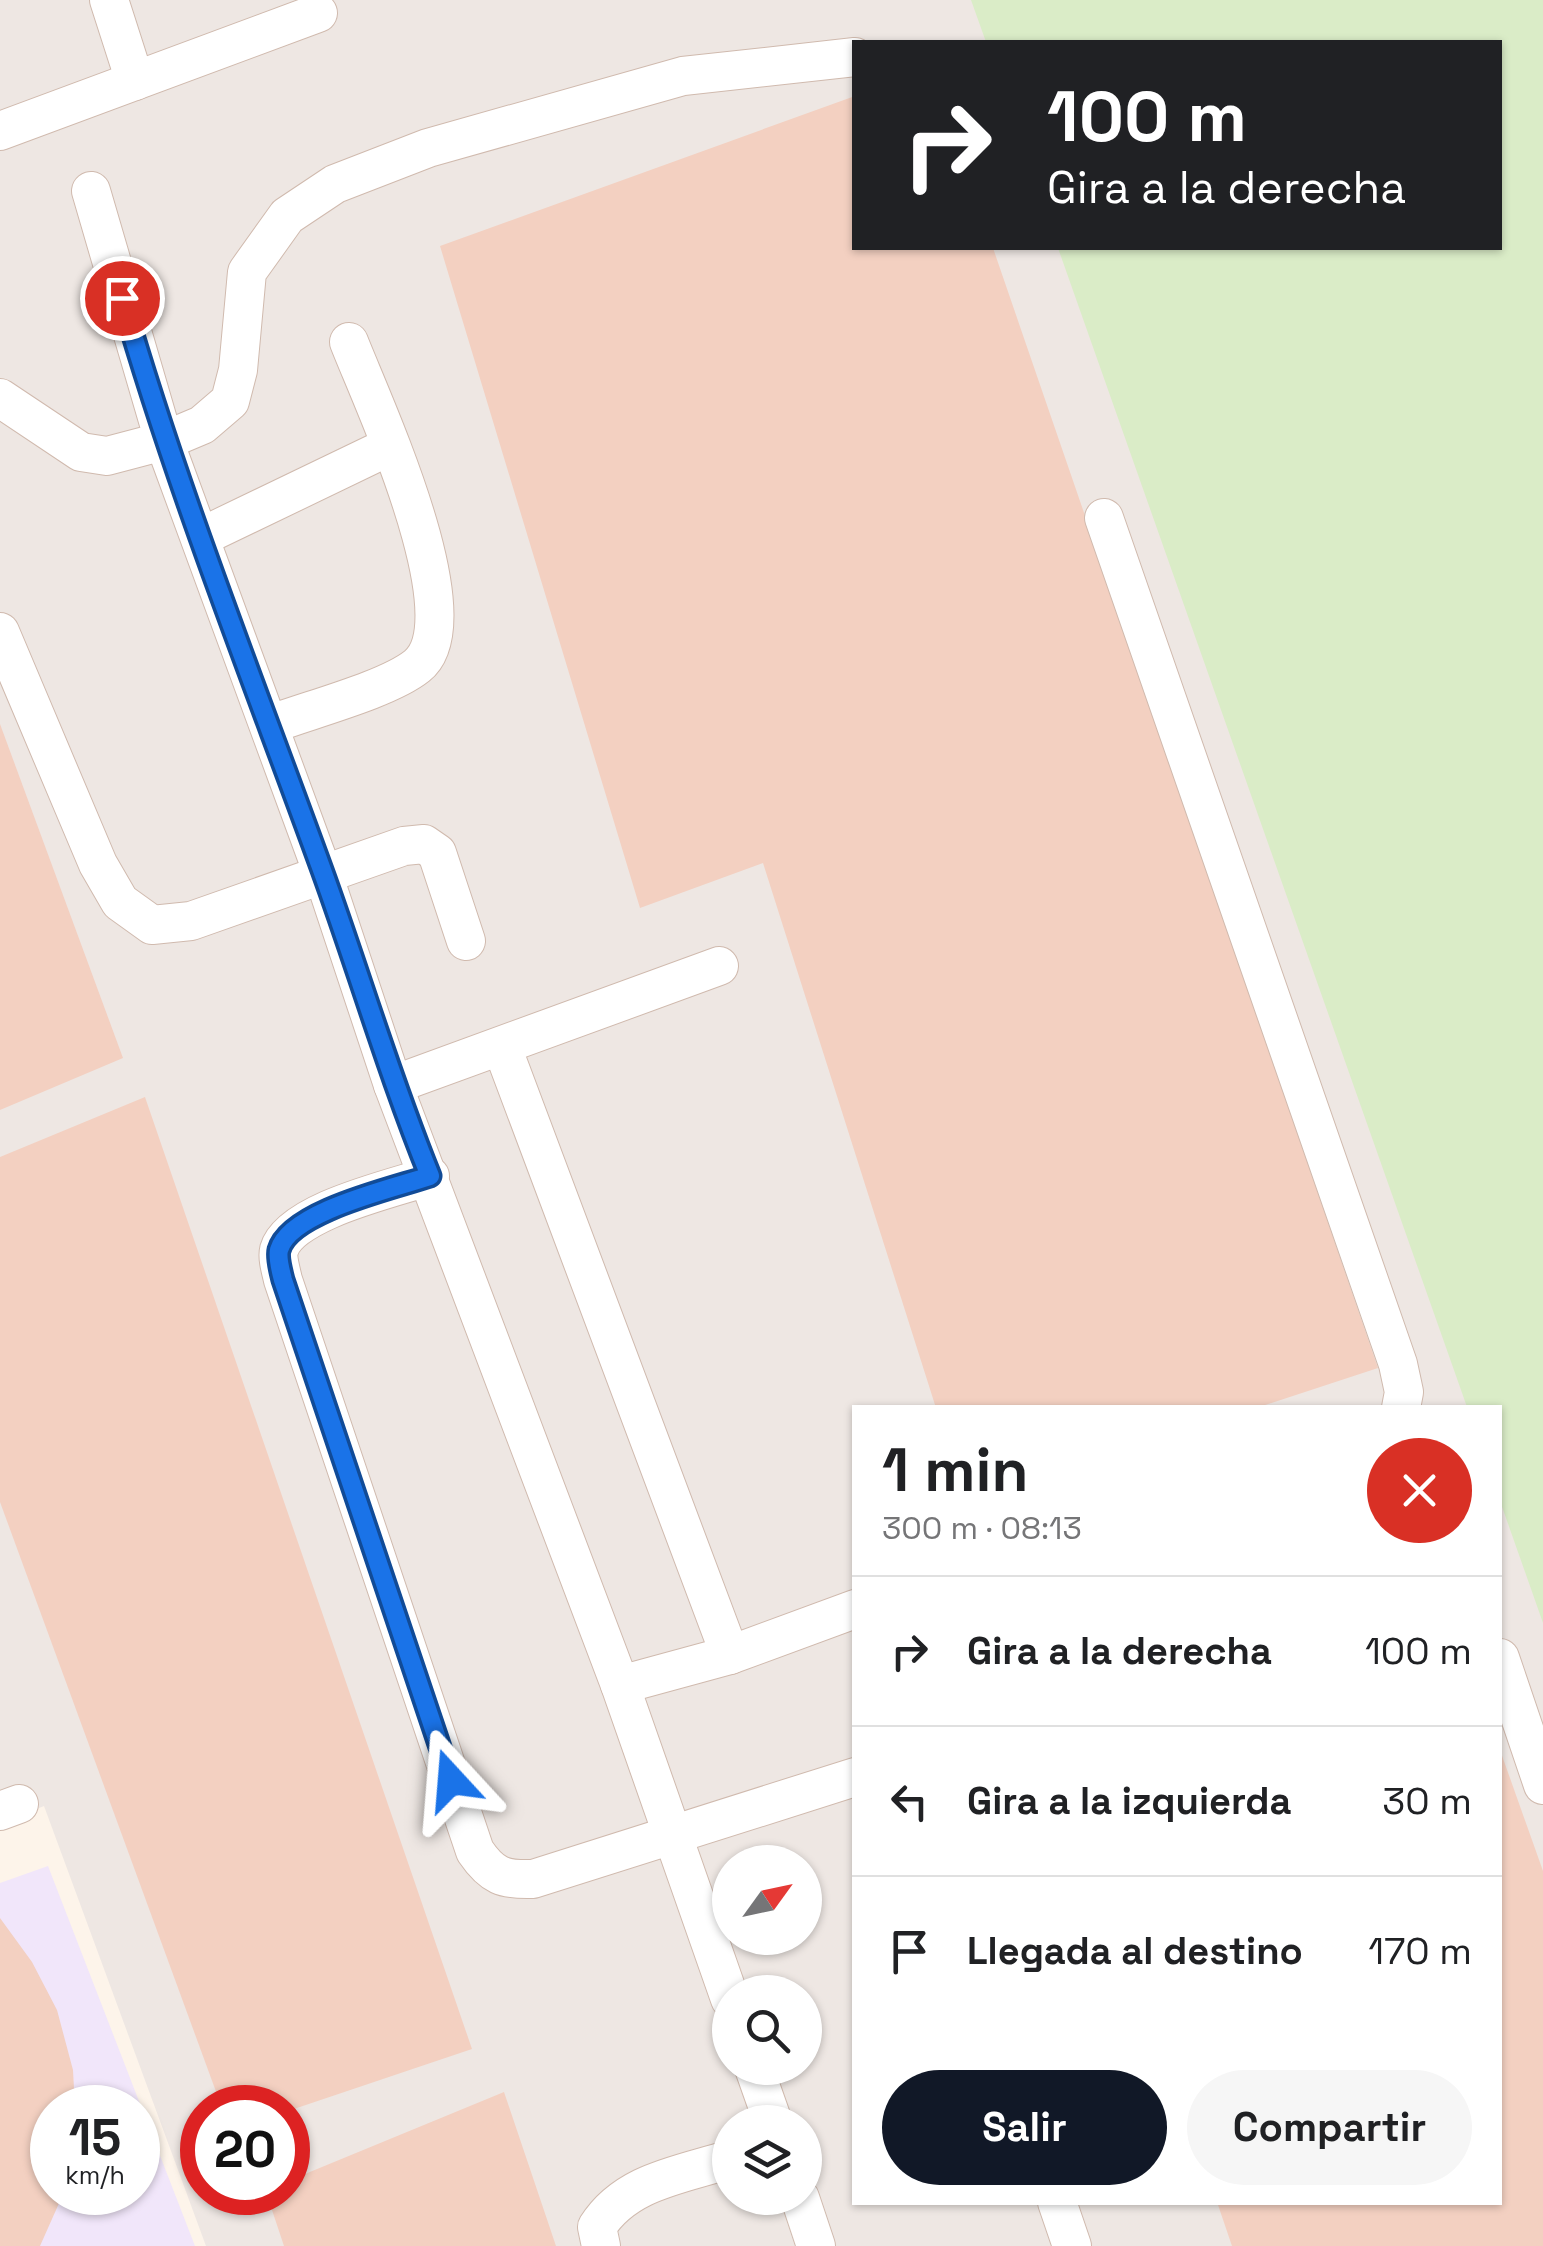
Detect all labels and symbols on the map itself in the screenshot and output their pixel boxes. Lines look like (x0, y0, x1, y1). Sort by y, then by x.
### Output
pin (80, 256, 165, 341)
position arrow (399, 1728, 503, 1832)
north arrow (712, 1845, 822, 1955)
speed limit sign: 20 (180, 2085, 310, 2215)

